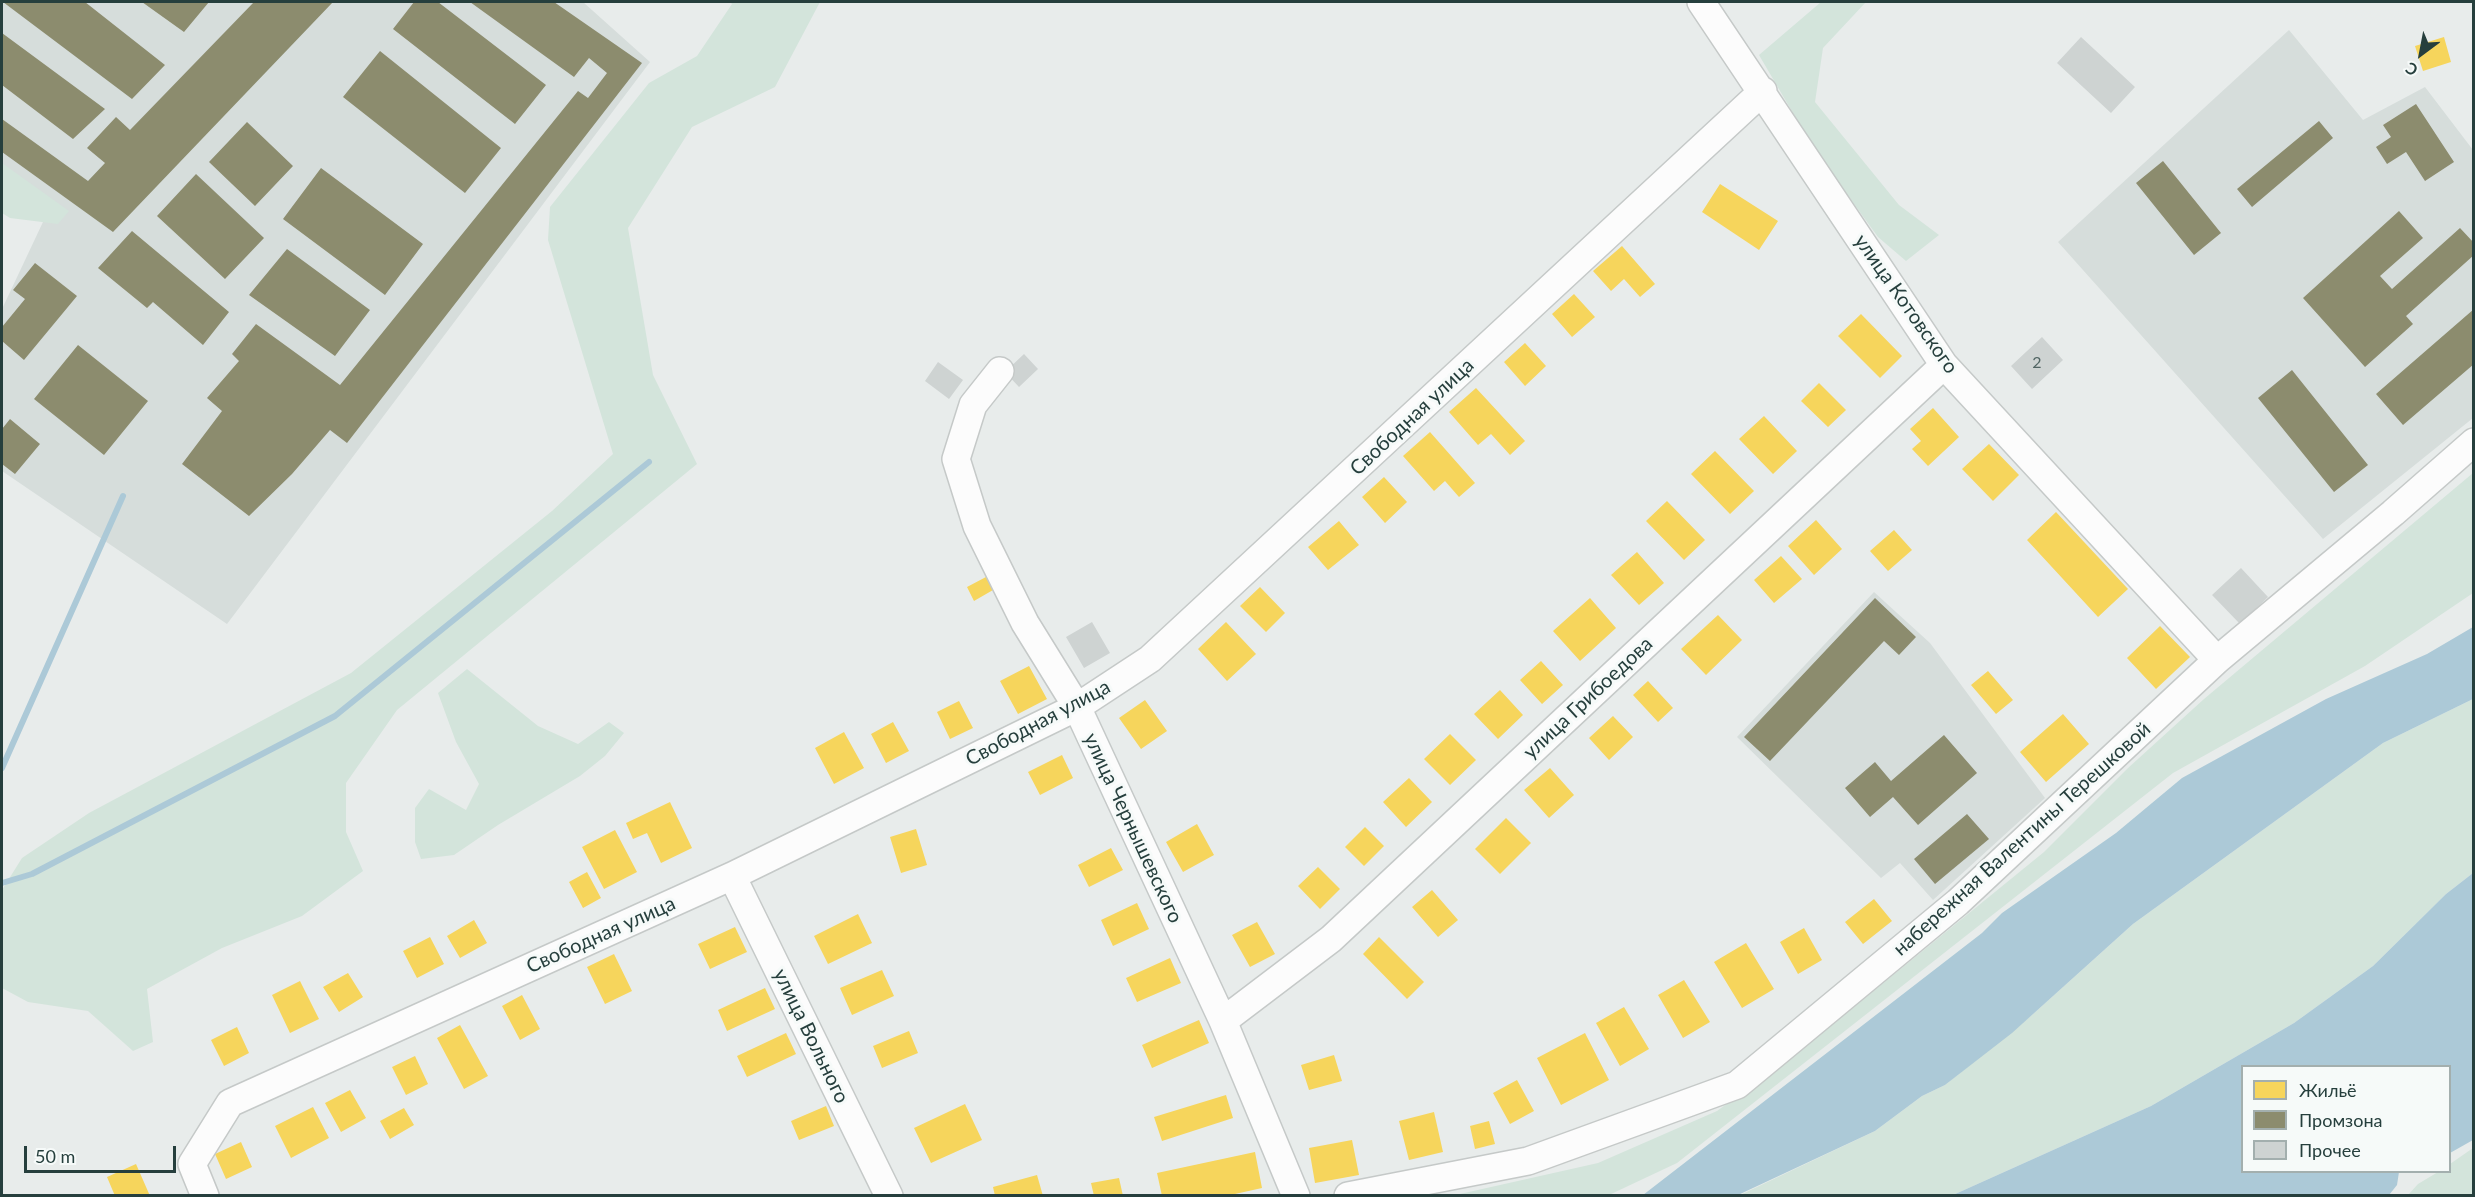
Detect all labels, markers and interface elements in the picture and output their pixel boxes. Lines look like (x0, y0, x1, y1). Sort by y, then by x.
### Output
north arrow (2391, 24, 2451, 84)
text: С (2402, 59, 2421, 81)
street label: улица Котовского (1849, 230, 1963, 378)
house number: 2 (2032, 353, 2042, 373)
street label: Свободная улица (1345, 354, 1479, 480)
street label: улица Грибоедова (1518, 632, 1658, 764)
street label: Свободная улица (962, 675, 1114, 771)
street label: набережная Валентины Терешковой (1888, 717, 2156, 961)
street label: улица Чернышевского (1078, 729, 1188, 927)
street label: Свободная улица (523, 891, 679, 979)
street label: улица Вольного (768, 965, 854, 1107)
legend (2241, 1065, 2451, 1173)
text: Жильё (2299, 1079, 2357, 1101)
text: Промзона (2299, 1109, 2382, 1131)
scale bar (27, 1134, 178, 1172)
text: Прочее (2299, 1139, 2361, 1161)
text: 50 m (35, 1145, 75, 1167)

